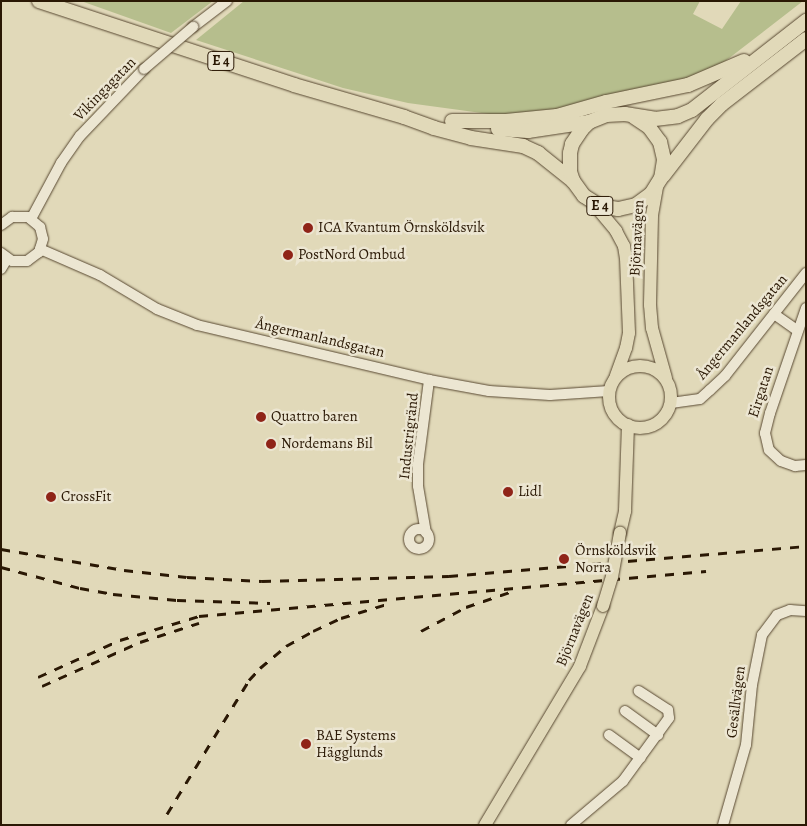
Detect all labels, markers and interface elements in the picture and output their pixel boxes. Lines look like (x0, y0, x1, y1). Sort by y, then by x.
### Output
road number: E 4 (207, 49, 235, 72)
street label: Vikingagatan (70, 53, 140, 125)
road number: E 4 (586, 195, 614, 218)
street label: Björnavägen (626, 199, 648, 277)
place label: ICA Kvantum Örnsköldsvik (318, 219, 485, 237)
marker: ICA Kvantum Örnsköldsvik (302, 222, 314, 234)
place label: PostNord Ombud (298, 246, 405, 264)
marker: PostNord Ombud (282, 249, 294, 261)
street label: Ångermanlandsgatan (693, 271, 791, 383)
street label: Ångermanlandsgatan (254, 314, 386, 362)
street label: Eirgatan (744, 364, 778, 420)
street label: Industrigränd (396, 392, 422, 480)
place label: Quattro baren (271, 408, 358, 426)
marker: Quattro baren (255, 411, 267, 423)
place label: Nordemans Bil (281, 435, 373, 453)
marker: Nordemans Bil (265, 438, 277, 450)
place label: Lidl (518, 483, 542, 501)
marker: Lidl (502, 486, 514, 498)
place label: CrossFit (61, 488, 111, 506)
marker: CrossFit (45, 491, 57, 503)
place label: Örnsköldsvik Norra (575, 541, 656, 576)
marker: Örnsköldsvik Norra (557, 552, 571, 566)
street label: Björnavägen (552, 591, 598, 669)
street label: Gesällvägen (723, 665, 749, 739)
place label: BAE Systems Hägglunds (316, 726, 396, 761)
marker: BAE Systems Hägglunds (300, 738, 312, 750)

